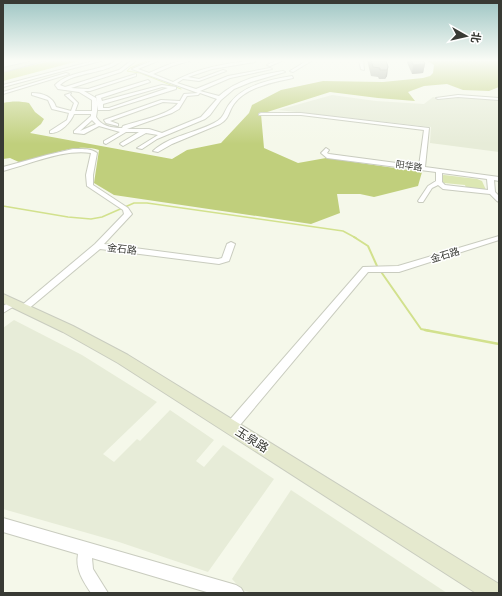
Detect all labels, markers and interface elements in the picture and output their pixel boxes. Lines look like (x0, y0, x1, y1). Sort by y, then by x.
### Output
north arrow (446, 16, 486, 56)
text: 北 (468, 31, 484, 44)
street label: 阳华路 (395, 158, 423, 174)
street label: 金石路 (106, 241, 138, 257)
street label: 金石路 (429, 244, 461, 266)
street label: 玉泉路 (232, 424, 272, 456)

